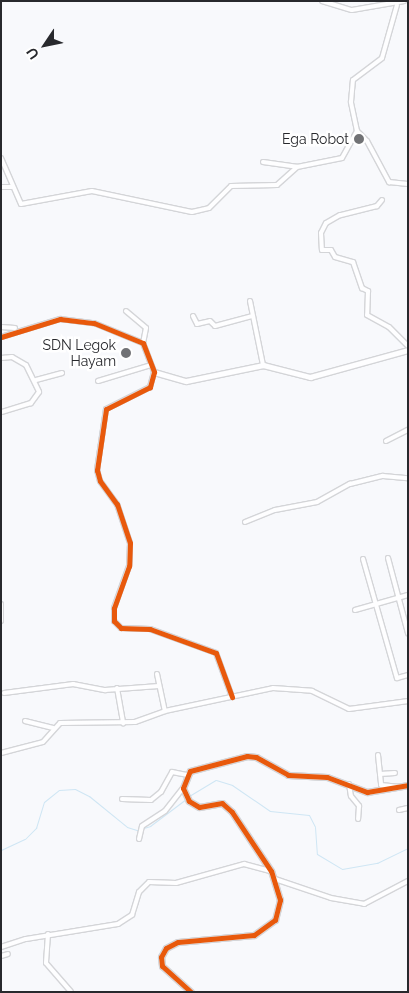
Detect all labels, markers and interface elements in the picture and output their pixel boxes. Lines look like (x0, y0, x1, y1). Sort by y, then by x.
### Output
north arrow (20, 20, 70, 70)
text: U (23, 45, 42, 62)
place label: Ega Robot (282, 131, 349, 147)
marker: Ega Robot (353, 133, 365, 145)
place label: SDN Legok Hayam (42, 337, 116, 370)
marker: SDN Legok Hayam (120, 347, 132, 359)

